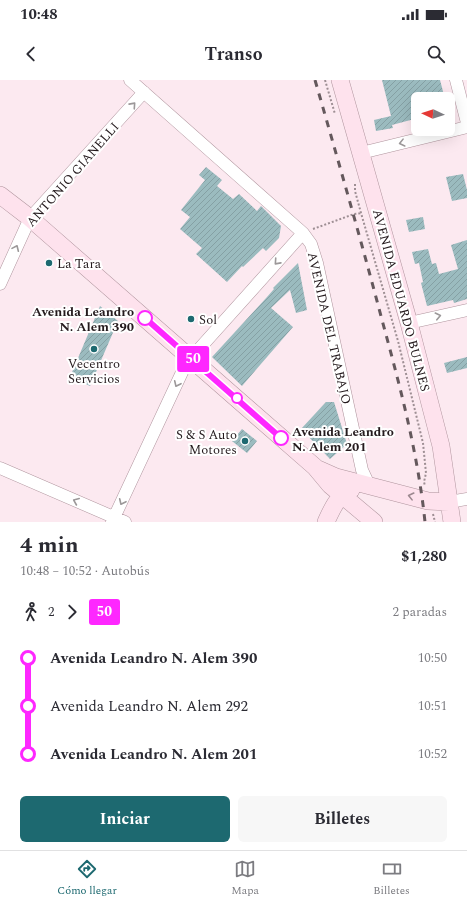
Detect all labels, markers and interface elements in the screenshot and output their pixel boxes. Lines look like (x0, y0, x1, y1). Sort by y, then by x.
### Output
text: 10:48 (20, 3, 58, 26)
text: Transo (204, 41, 263, 68)
icon: back (20, 43, 42, 65)
icon: search (425, 43, 447, 65)
north arrow (411, 92, 455, 136)
map controls (411, 92, 455, 136)
one-way arrow (128, 102, 136, 110)
street label: ANTONIO GIANELLI (21, 118, 124, 231)
one-way arrow (399, 138, 406, 147)
street label: AVENIDA EDUARDO BULNES (367, 207, 435, 394)
one-way arrow (11, 245, 19, 252)
street label: AVENIDA DEL TRABAJO (302, 250, 356, 406)
place label: La Tara (57, 254, 102, 274)
one-way arrow (274, 257, 281, 265)
marker: La Tara (44, 258, 54, 268)
place label: Avenida Leandro N. Alem 390 (32, 302, 134, 337)
marker: Avenida Leandro N. Alem 390 (137, 310, 153, 326)
place label: Sol (199, 310, 217, 330)
one-way arrow (435, 313, 441, 321)
marker: Sol (186, 314, 196, 324)
marker: Vecentro Servicios (89, 344, 99, 354)
line badge: 50 (175, 346, 211, 372)
text: 50 (185, 348, 201, 369)
place label: Vecentro Servicios (68, 354, 120, 389)
one-way arrow (174, 380, 182, 387)
unlabelled marker (231, 392, 243, 404)
place label: Avenida Leandro N. Alem 201 (292, 422, 394, 457)
place label: S & S Auto Motores (176, 425, 237, 460)
marker: Avenida Leandro N. Alem 201 (273, 430, 289, 446)
marker: S & S Auto Motores (240, 436, 250, 446)
one-way arrow (408, 493, 414, 501)
one-way arrow (119, 497, 127, 505)
one-way arrow (73, 498, 81, 506)
text: 4 min (20, 529, 79, 562)
text: $1,280 (401, 545, 447, 568)
text: 10:48 – 10:52 · Autobús (20, 561, 150, 581)
icon: walk (20, 601, 42, 623)
icon: forward (61, 601, 83, 623)
text: 50 (97, 601, 112, 622)
text: 2 (48, 602, 55, 622)
text: 2 paradas (393, 602, 447, 622)
text: Avenida Leandro N. Alem 390 (50, 647, 257, 670)
text: 10:50 (418, 648, 447, 668)
text: Avenida Leandro N. Alem 292 (50, 695, 248, 718)
text: 10:51 (418, 696, 447, 716)
text: Avenida Leandro N. Alem 201 (50, 743, 257, 766)
text: 10:52 (418, 744, 447, 764)
button: Iniciar (20, 796, 230, 842)
button: Billetes (238, 796, 447, 842)
tab: Cómo llegar (57, 858, 117, 899)
tab: Mapa (231, 858, 259, 899)
tab: Billetes (373, 858, 410, 899)

